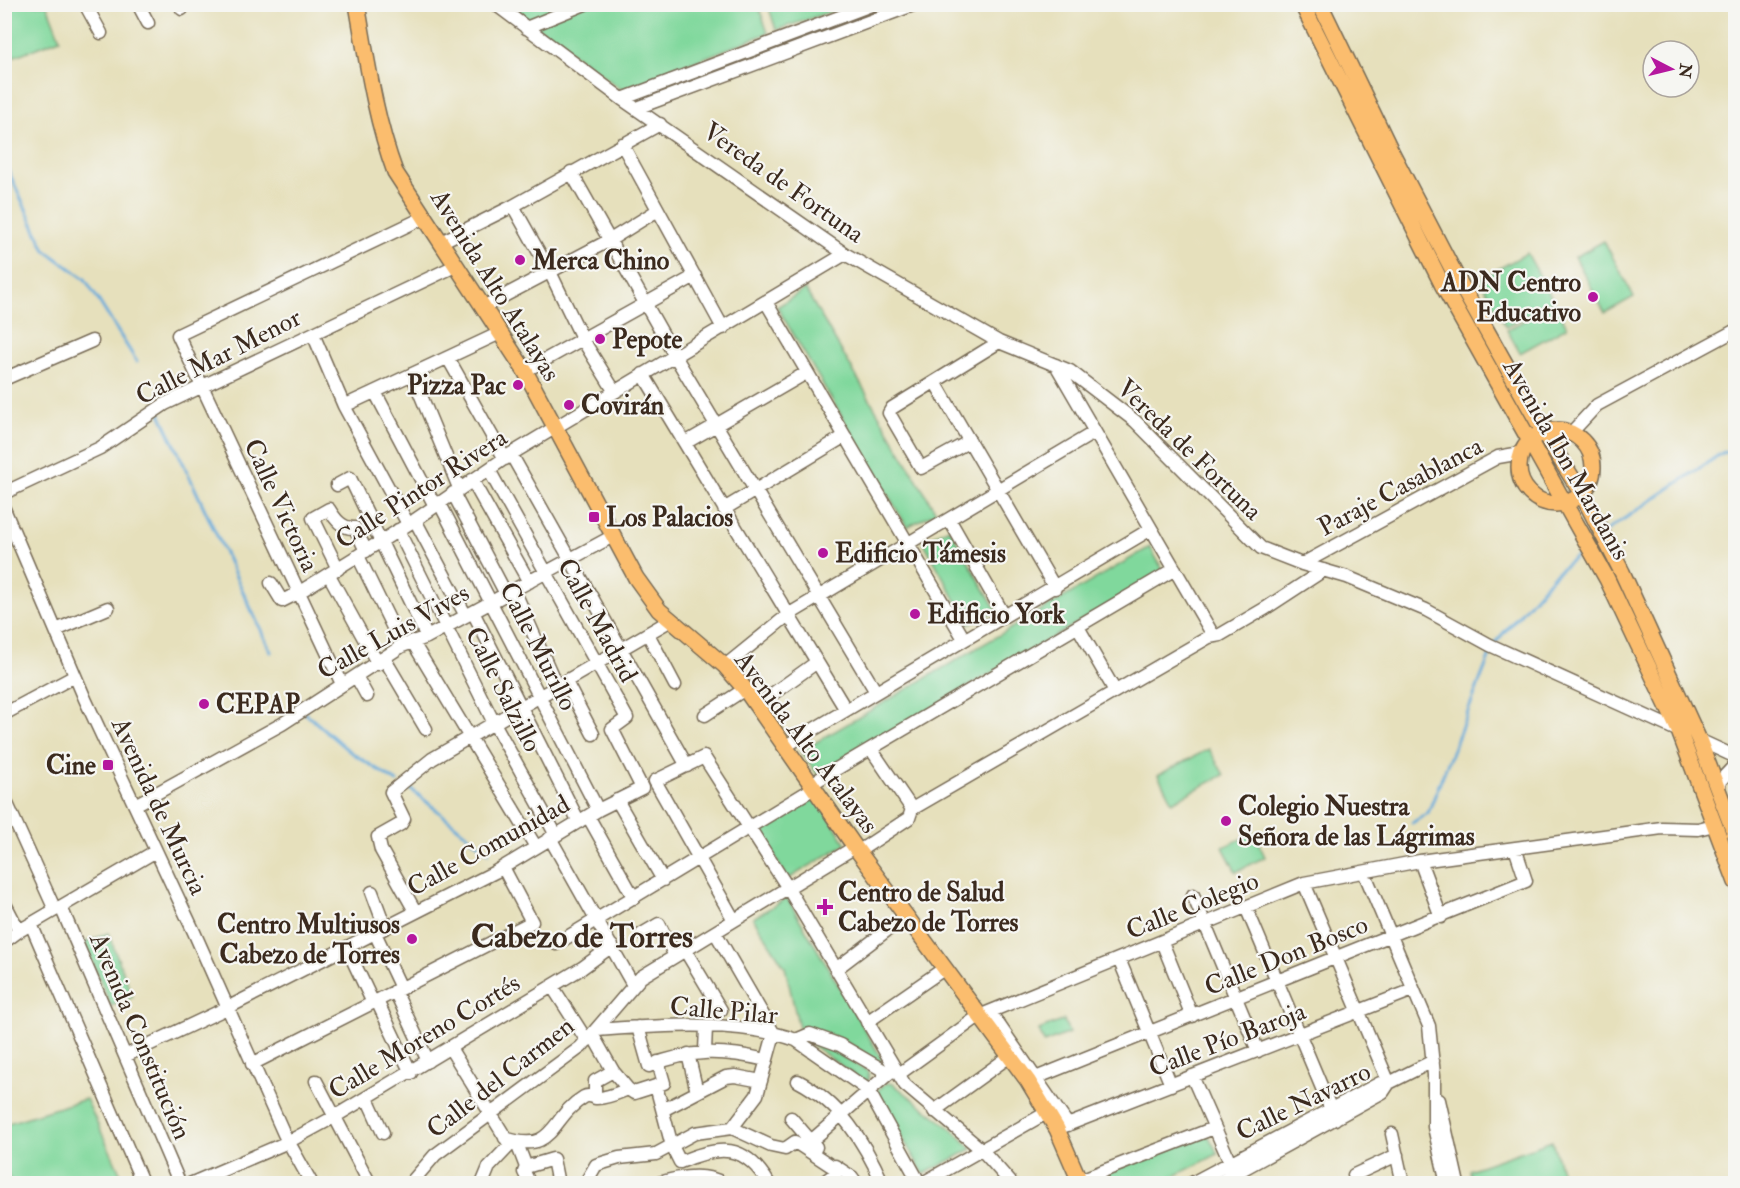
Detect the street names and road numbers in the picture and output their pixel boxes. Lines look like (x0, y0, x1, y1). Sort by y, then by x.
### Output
street label: Vereda de Fortuna (697, 115, 870, 250)
street label: Avenida Alto Atalayas (423, 183, 567, 387)
street label: Calle Mar Menor (130, 301, 307, 412)
street label: Avenida Ibn Mardanis (1495, 352, 1637, 566)
street label: Vereda de Fortuna (1110, 372, 1269, 527)
street label: Calle Pintor Rivera (330, 421, 514, 556)
street label: Paraje Casablanca (1313, 430, 1488, 544)
street label: Calle Victoria (236, 434, 326, 577)
street label: Calle Madrid (550, 553, 644, 688)
street label: Calle Luis Vives (312, 577, 475, 687)
street label: Calle Murillo (492, 577, 584, 716)
street label: Calle Salzillo (458, 621, 548, 757)
street label: Avenida Alto Atalayas (727, 644, 885, 840)
street label: Avenida de Murcia (104, 712, 214, 900)
street label: Calle Comunidad (402, 788, 575, 904)
street label: Calle Colegio (1121, 865, 1263, 947)
street label: Calle Don Bosco (1200, 909, 1373, 1003)
street label: Avenida Constitución (82, 927, 198, 1144)
street label: Calle Moreno Cortés (323, 967, 526, 1107)
street label: Calle Pilar (669, 990, 780, 1032)
street label: Calle Pío Baroja (1144, 995, 1311, 1085)
street label: Calle del Carmen (420, 1010, 581, 1145)
street label: Calle Navarro (1231, 1056, 1376, 1148)

